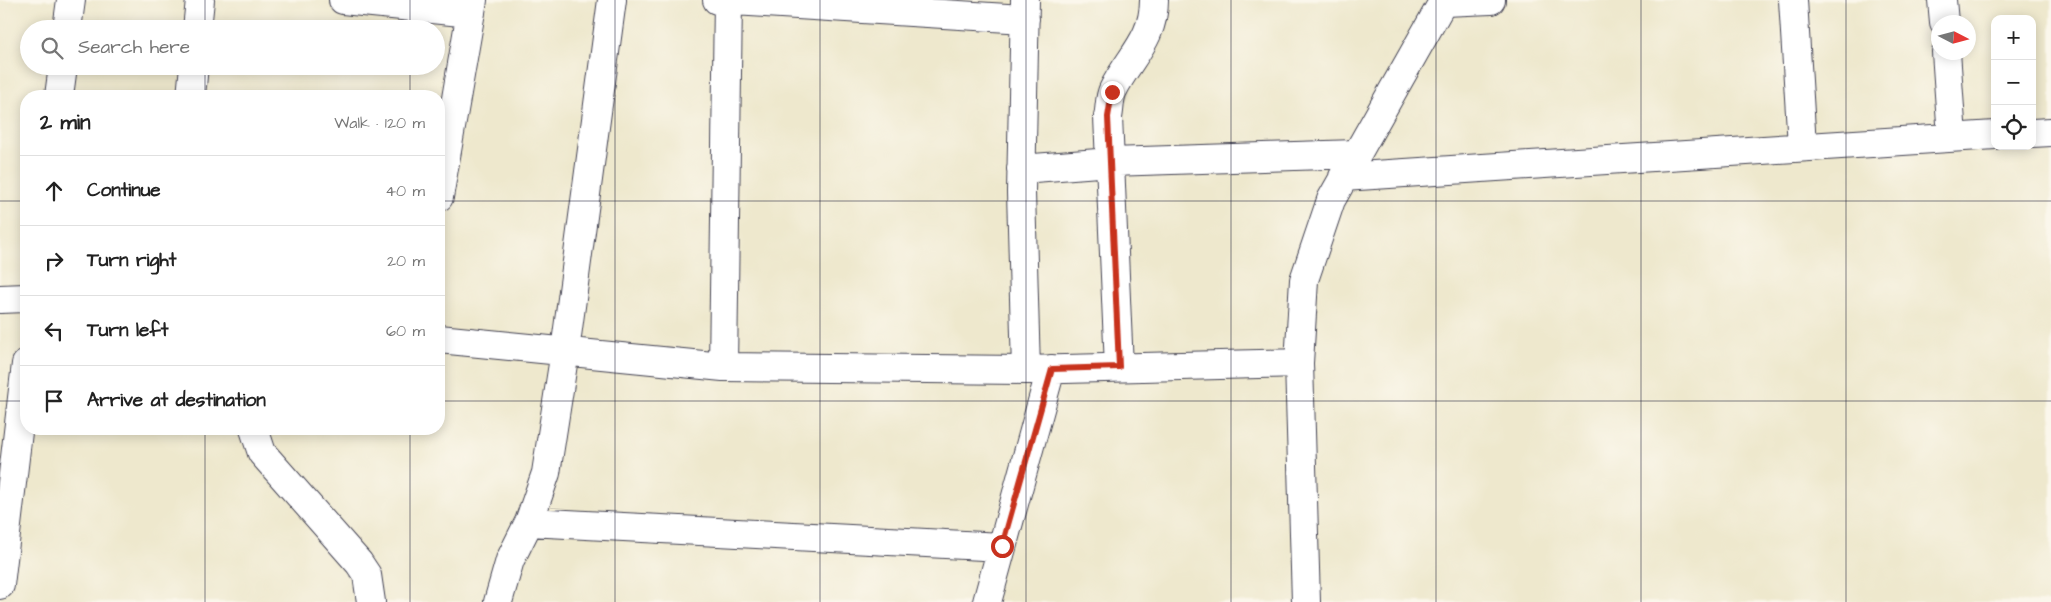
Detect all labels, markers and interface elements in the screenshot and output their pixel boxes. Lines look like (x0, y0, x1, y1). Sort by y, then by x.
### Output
north arrow (1931, 15, 1976, 60)
map controls (1991, 15, 2036, 150)
button: + (1991, 15, 2036, 60)
search box (20, 20, 445, 75)
icon: search (38, 34, 66, 62)
text: Search here (78, 34, 190, 61)
button: − (1991, 60, 2036, 105)
route end (1101, 81, 1124, 104)
button: locate (1991, 105, 2036, 150)
text: 2 min (40, 108, 90, 137)
text: Walk · 120 m (334, 112, 425, 134)
icon: ahead (40, 177, 68, 205)
text: Continue (87, 177, 161, 204)
text: 40 m (385, 180, 425, 202)
icon: right (40, 247, 68, 275)
text: Turn right (87, 247, 176, 274)
text: 20 m (387, 250, 425, 272)
icon: left (40, 317, 68, 345)
text: Turn left (87, 317, 168, 344)
text: 60 m (386, 320, 425, 342)
icon: arrive (40, 387, 68, 415)
text: Arrive at destination (87, 387, 266, 414)
route start (991, 535, 1014, 558)

